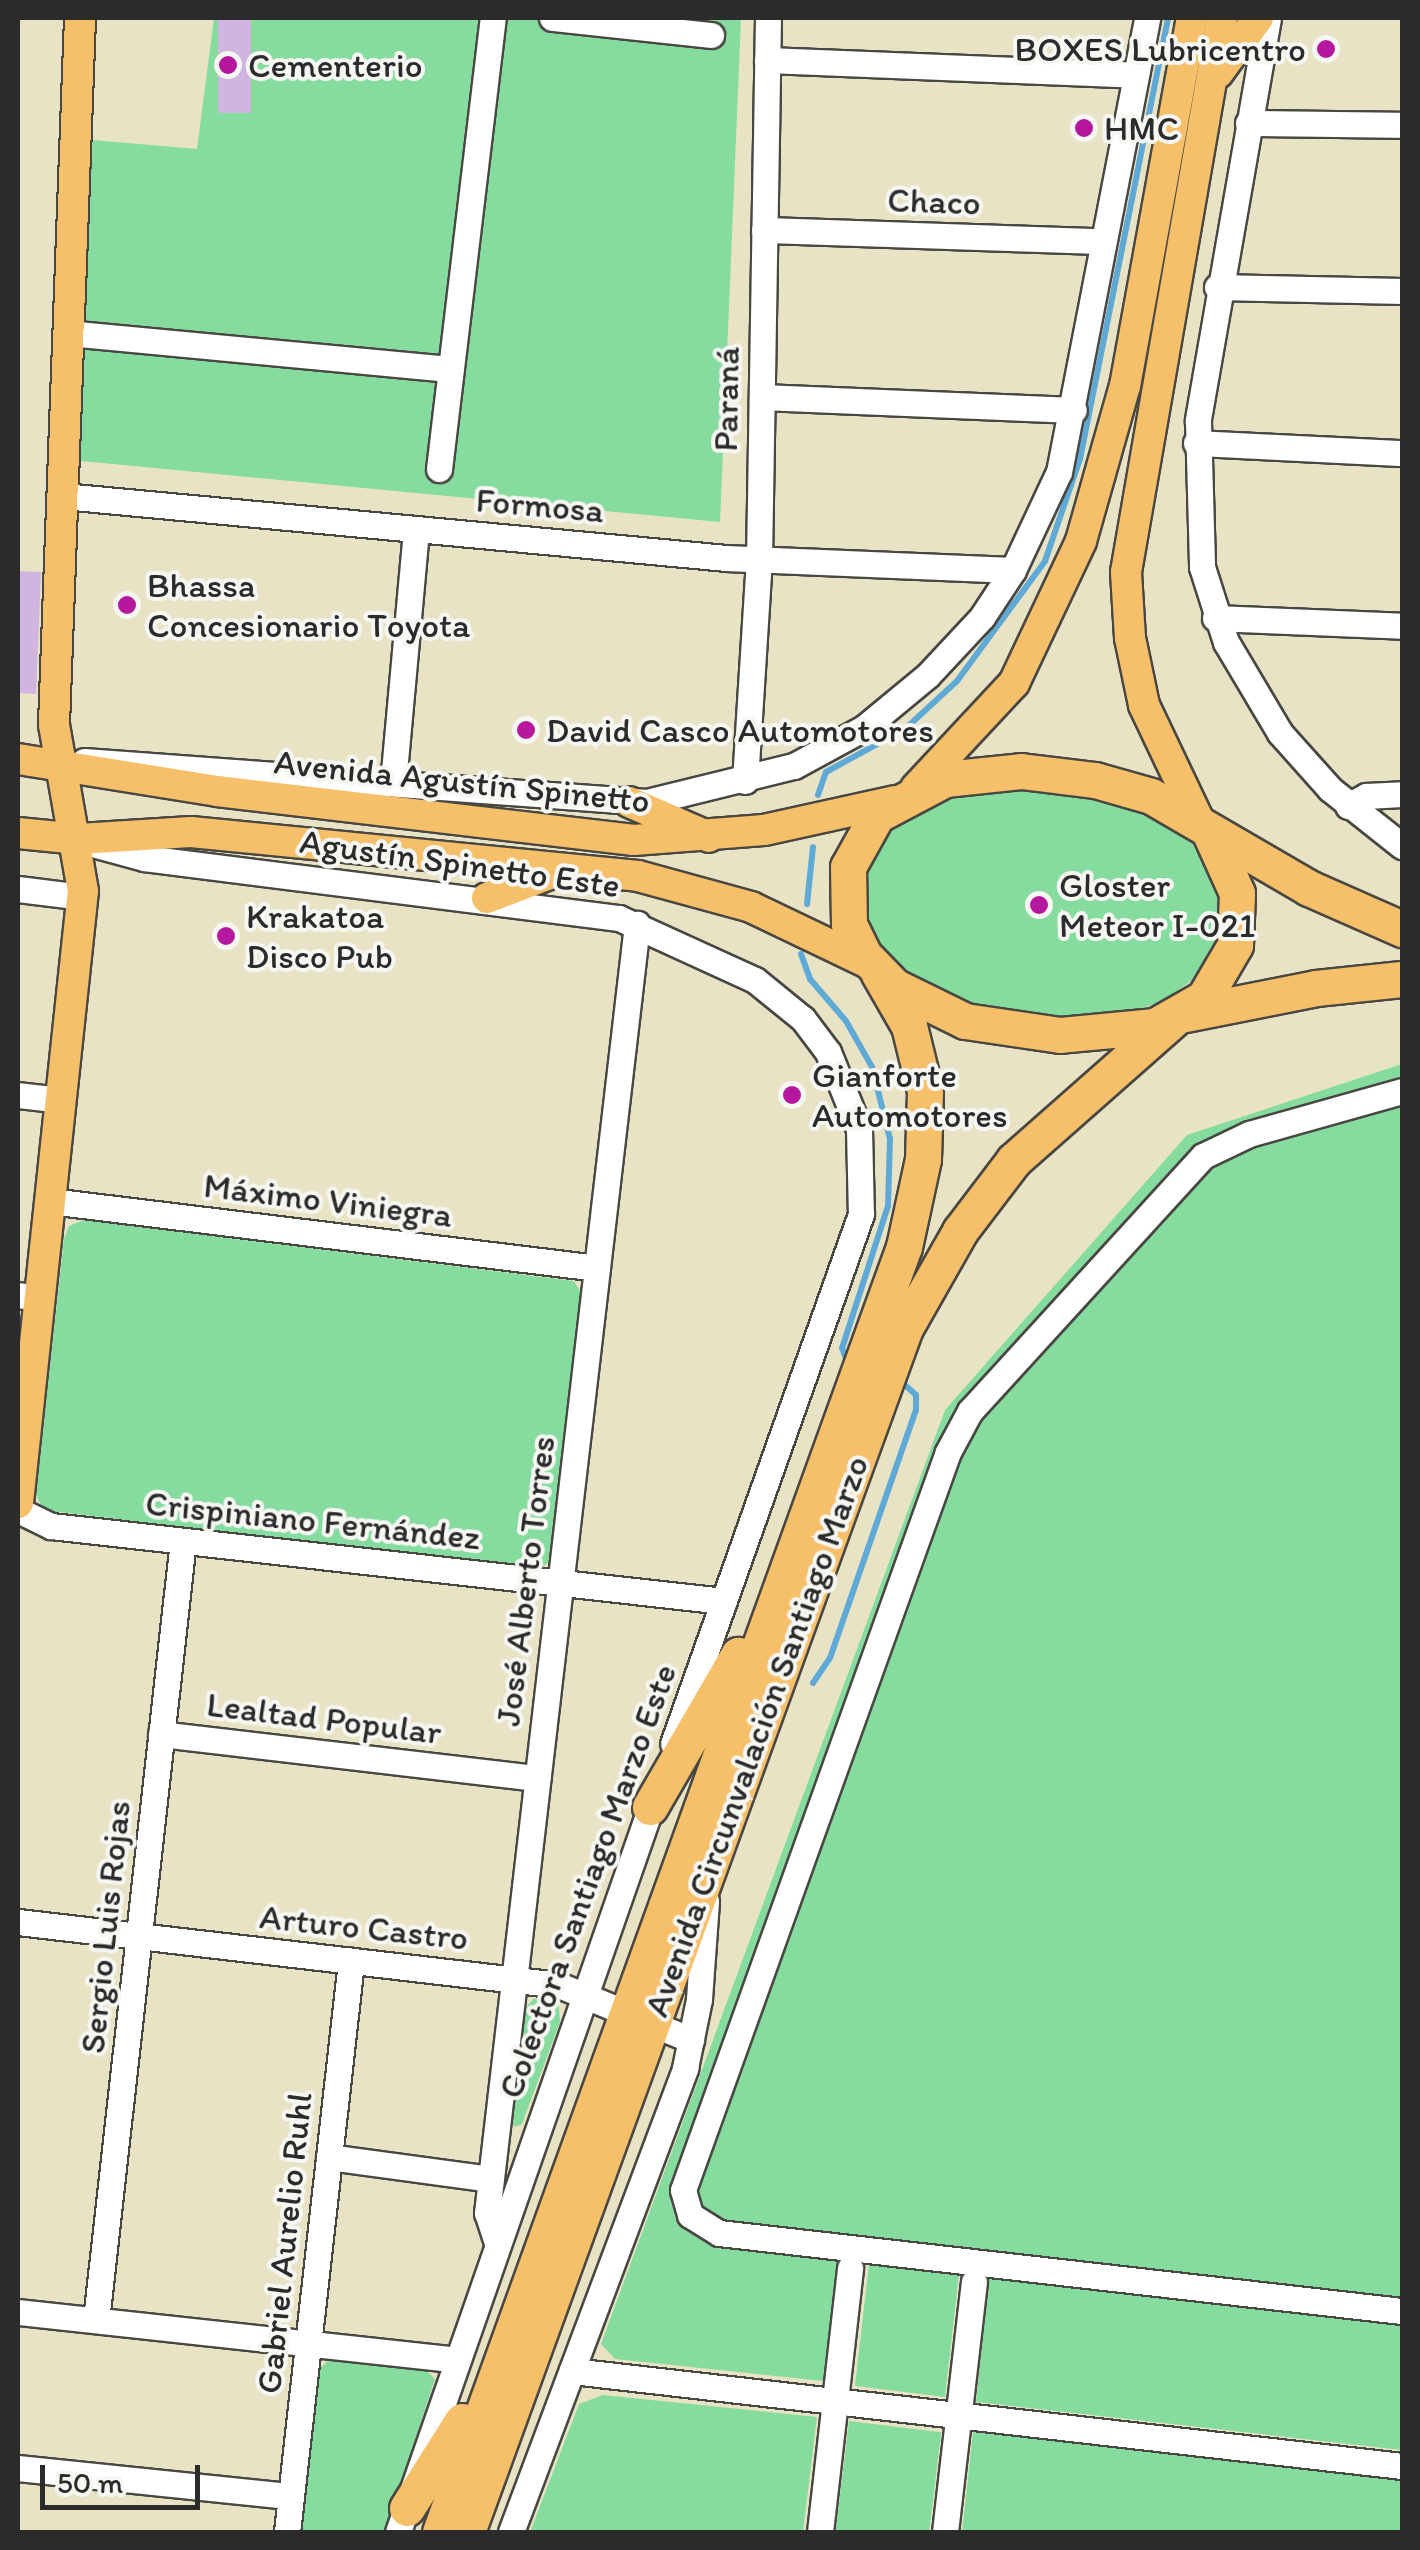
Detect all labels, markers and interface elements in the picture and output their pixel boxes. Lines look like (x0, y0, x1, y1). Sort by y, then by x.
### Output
place label: BOXES Lubricentro (1014, 28, 1306, 70)
marker: BOXES Lubricentro (1315, 38, 1337, 60)
place label: Cementerio (248, 44, 423, 86)
marker: Cementerio (217, 54, 239, 76)
place label: HMC (1104, 107, 1179, 149)
marker: HMC (1073, 117, 1095, 139)
street label: Chaco (887, 178, 981, 224)
street label: Paraná (704, 346, 748, 452)
street label: Formosa (474, 478, 606, 532)
place label: Bhassa Concesionario Toyota (147, 564, 467, 646)
marker: Bhassa Concesionario Toyota (116, 594, 138, 616)
place label: David Casco Automotores (546, 709, 932, 751)
marker: David Casco Automotores (515, 719, 537, 741)
street label: Avenida Agustín Spinetto (272, 740, 652, 822)
street label: Agustín Spinetto Este (297, 820, 623, 906)
place label: Gloster Meteor I-021 (1059, 864, 1255, 946)
marker: Gloster Meteor I-021 (1028, 894, 1050, 916)
place label: Krakatoa Disco Pub (246, 895, 393, 977)
marker: Krakatoa Disco Pub (215, 925, 237, 947)
place label: Gianforte Automotores (812, 1054, 1008, 1136)
marker: Gianforte Automotores (781, 1084, 803, 1106)
street label: Máximo Viniegra (201, 1164, 455, 1236)
street label: José Alberto Torres (487, 1436, 563, 1726)
street label: Avenida Circunvalación Santiago Marzo (634, 1449, 878, 2023)
street label: Crispiniano Fernández (144, 1482, 482, 1558)
street label: Colectora Santiago Marzo Este (488, 1657, 686, 2105)
street label: Lealtad Popular (204, 1683, 444, 1753)
street label: Sergio Luis Rojas (71, 1799, 139, 2055)
street label: Arturo Castro (258, 1895, 470, 1959)
street label: Gabriel Aurelio Ruhl (247, 2090, 321, 2396)
scale bar (45, 2445, 205, 2507)
text: 50 m (57, 2464, 123, 2501)

